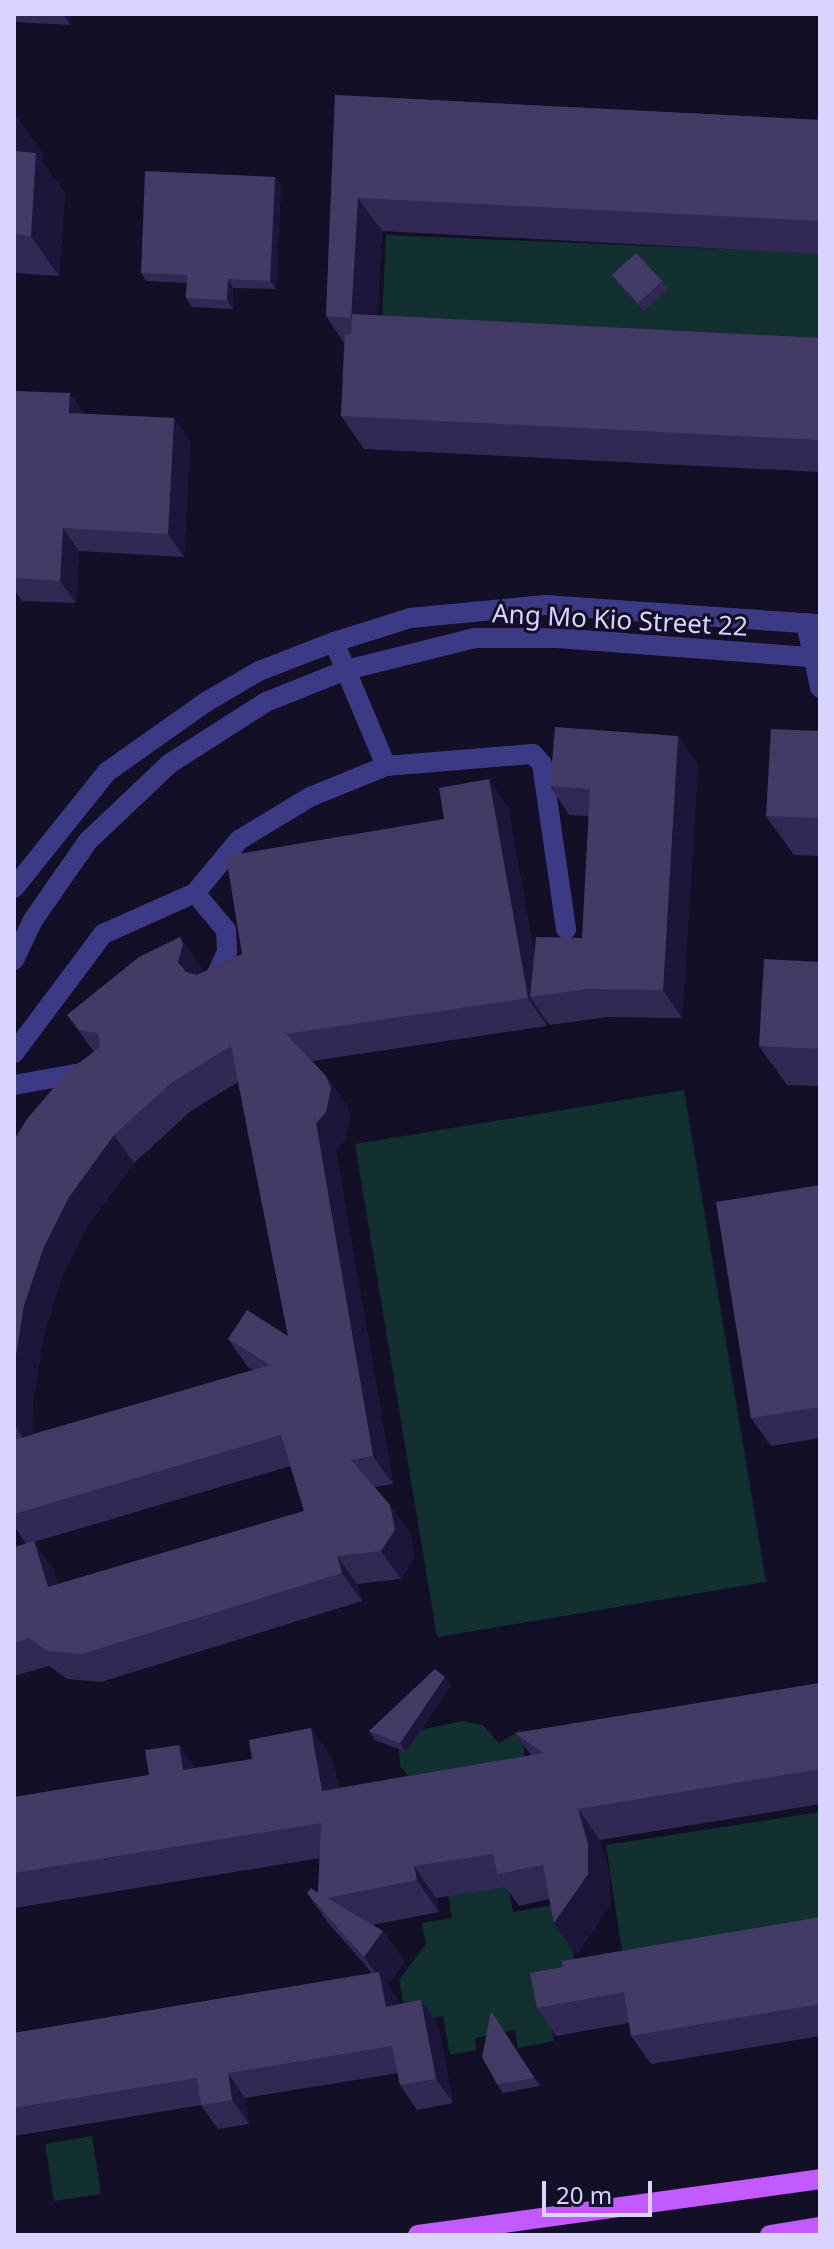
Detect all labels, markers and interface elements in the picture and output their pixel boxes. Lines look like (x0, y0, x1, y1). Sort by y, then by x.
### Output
street label: Ang Mo Kio Street 22 (491, 598, 749, 642)
scale bar (546, 2165, 656, 2215)
text: 20 m (556, 2178, 612, 2211)

